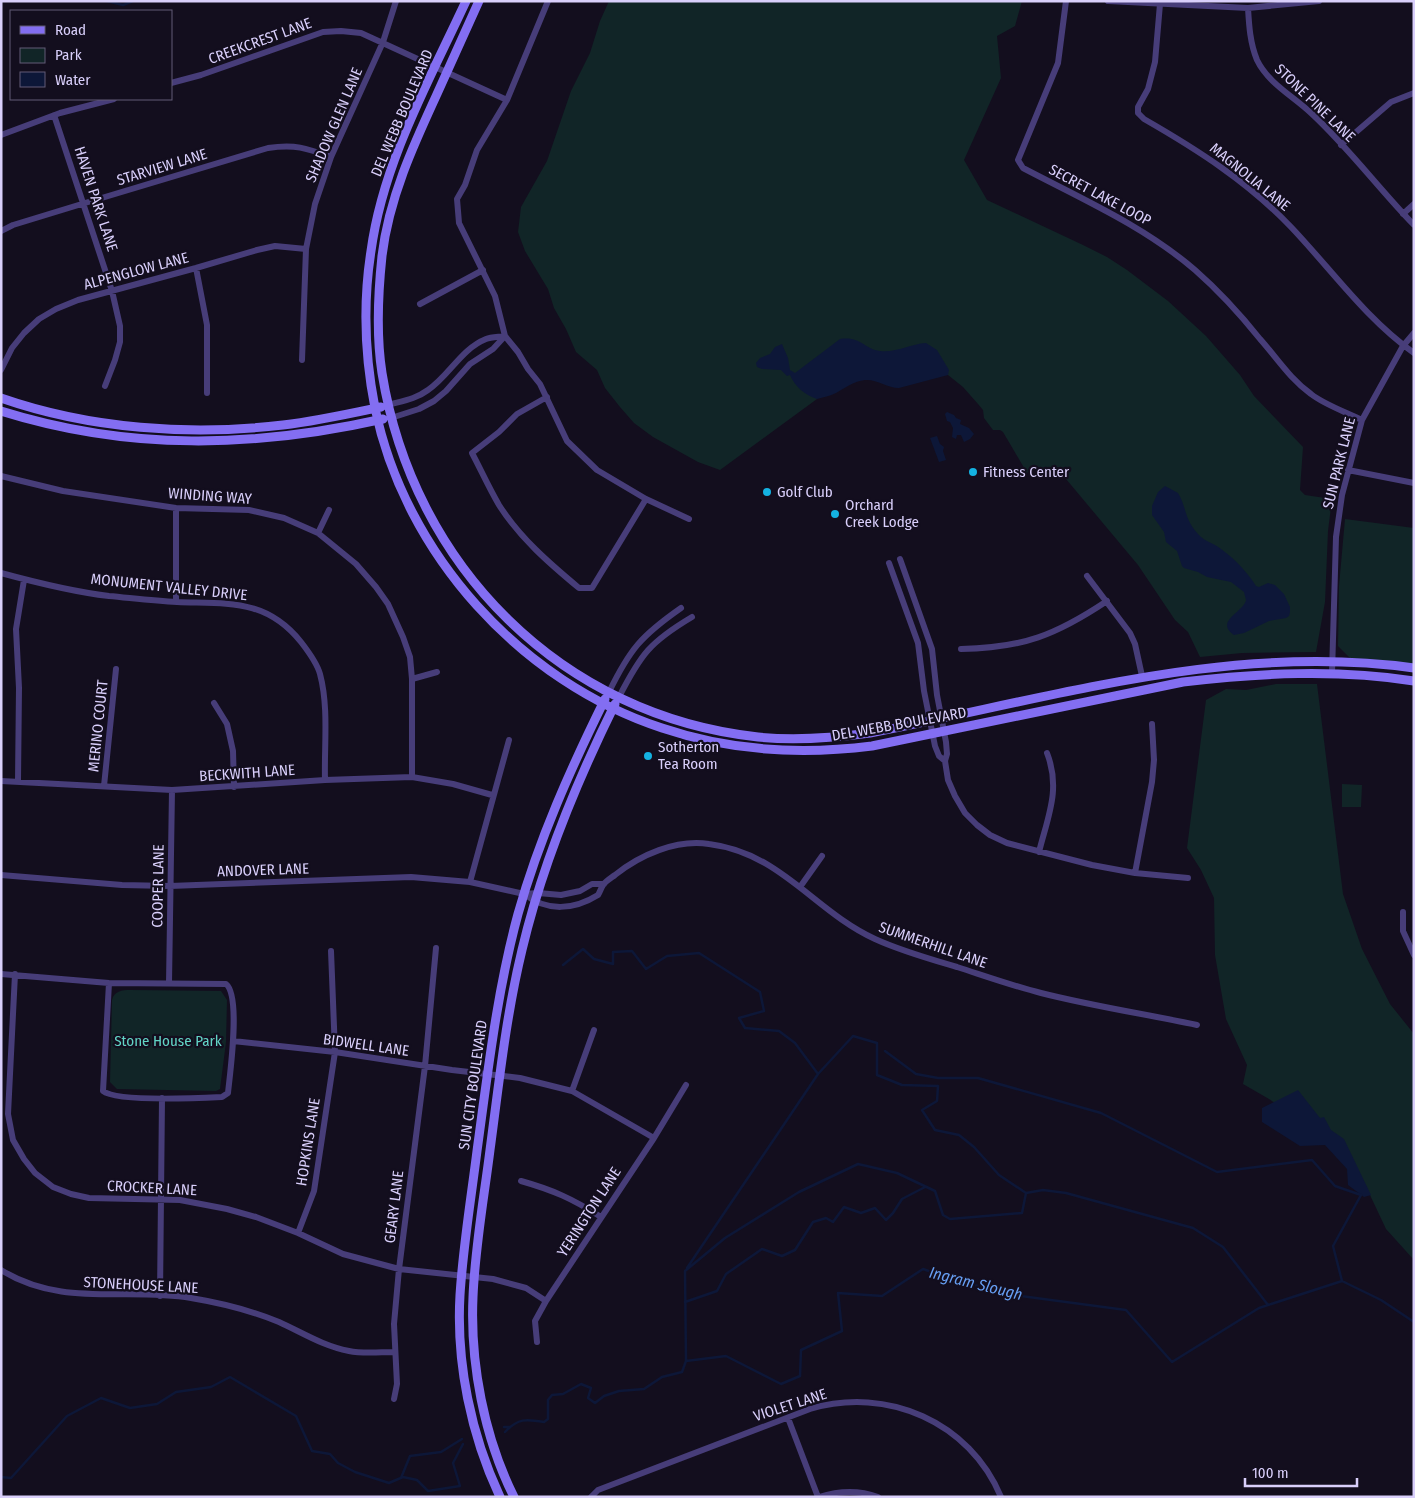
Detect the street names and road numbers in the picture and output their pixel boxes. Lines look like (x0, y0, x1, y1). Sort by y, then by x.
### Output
street label: CREEKCREST LANE (206, 14, 314, 68)
street label: DEL WEBB BOULEVARD (367, 47, 437, 179)
street label: STONE PINE LANE (1271, 60, 1359, 146)
street label: SHADOW GLEN LANE (302, 65, 366, 185)
street label: MAGNOLIA LANE (1206, 139, 1294, 215)
street label: HAVEN PARK LANE (71, 144, 121, 254)
street label: STARVIEW LANE (115, 145, 209, 189)
street label: SECRET LAKE LOOP (1046, 160, 1154, 230)
street label: ALPENGLOW LANE (82, 248, 190, 294)
street label: SUN PARK LANE (1319, 415, 1359, 511)
street label: WINDING WAY (167, 484, 253, 508)
street label: MONUMENT VALLEY DRIVE (90, 570, 248, 604)
street label: MERINO COURT (84, 679, 112, 773)
street label: DEL WEBB BOULEVARD (830, 703, 968, 745)
street label: BECKWITH LANE (198, 761, 296, 785)
street label: COOPER LANE (148, 844, 168, 928)
street label: ANDOVER LANE (217, 859, 309, 881)
street label: SUMMERHILL LANE (877, 918, 989, 972)
street label: SUN CITY BOULEVARD (455, 1019, 491, 1151)
street label: BIDWELL LANE (322, 1030, 410, 1060)
street label: HOPKINS LANE (292, 1097, 324, 1187)
street label: YERINGTON LANE (553, 1164, 625, 1260)
street label: GEARY LANE (381, 1170, 407, 1244)
street label: CROCKER LANE (107, 1177, 197, 1199)
street label: STONEHOUSE LANE (83, 1273, 199, 1297)
street label: VIOLET LANE (751, 1385, 829, 1425)

